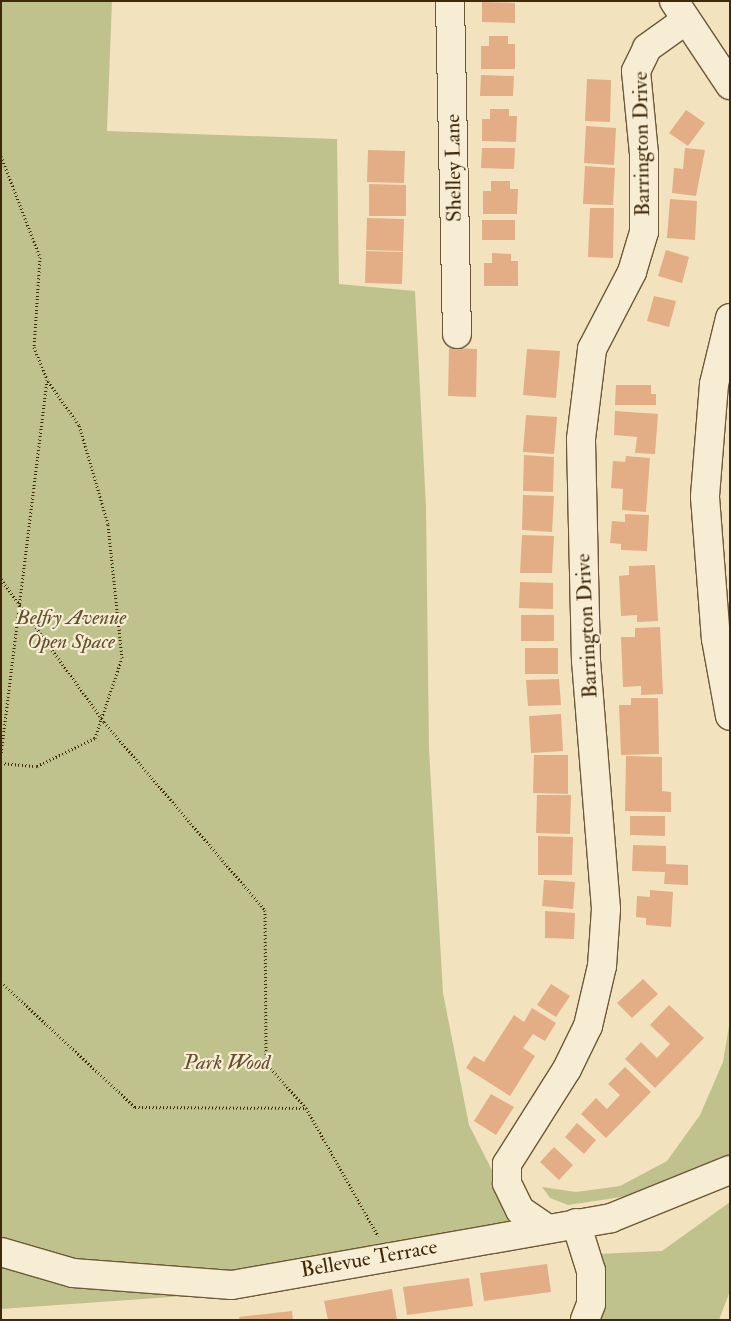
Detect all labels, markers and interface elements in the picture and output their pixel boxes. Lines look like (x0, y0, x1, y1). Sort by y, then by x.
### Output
street label: Barrington Drive (628, 71, 656, 217)
street label: Shelley Lane (440, 114, 468, 222)
street label: Barrington Drive (571, 553, 603, 699)
park label: Belfry Avenue Open Space (16, 605, 126, 655)
park label: Park Wood (184, 1050, 270, 1076)
street label: Bellevue Terrace (299, 1235, 439, 1283)

